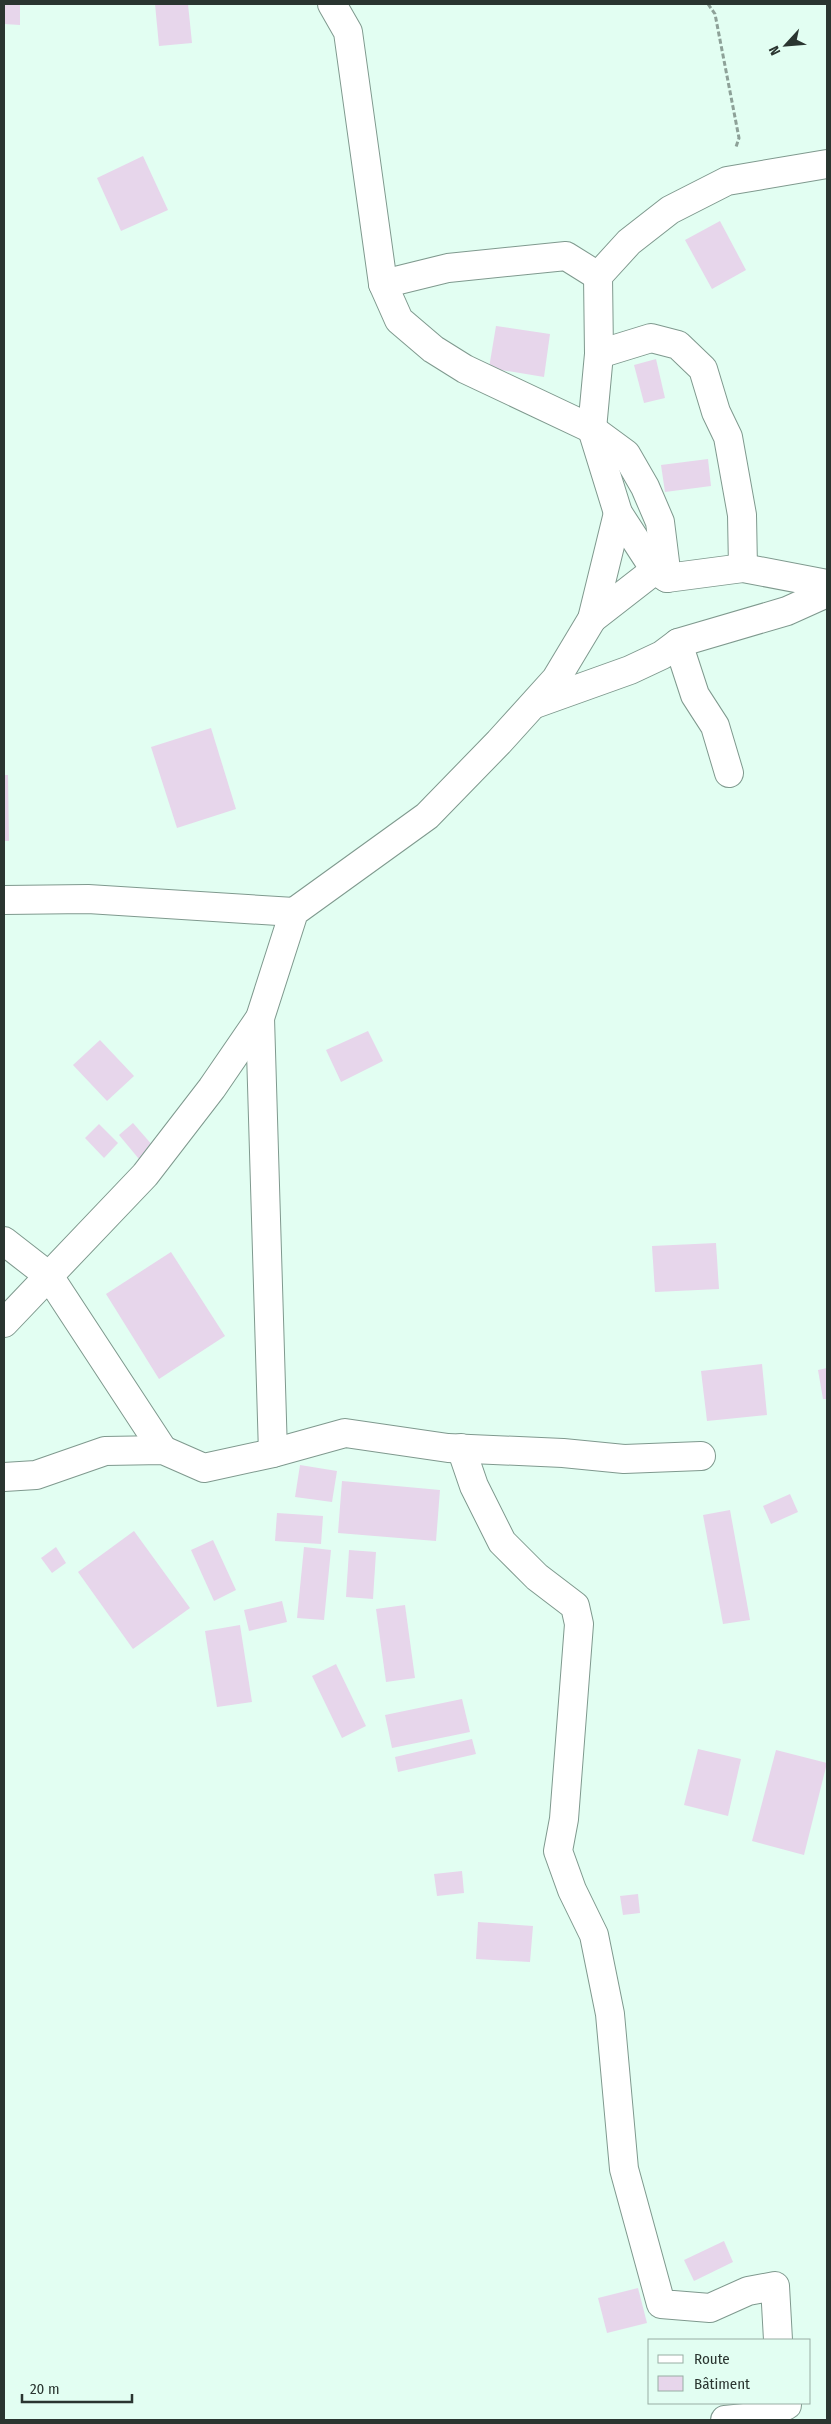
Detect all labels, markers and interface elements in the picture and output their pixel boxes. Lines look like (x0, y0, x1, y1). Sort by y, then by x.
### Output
north arrow (761, 20, 811, 70)
text: N (765, 43, 784, 58)
legend (648, 2339, 811, 2404)
text: Route (694, 2350, 730, 2368)
scale bar (22, 2372, 132, 2404)
text: Bâtiment (694, 2375, 750, 2393)
text: 20 m (30, 2380, 60, 2398)

